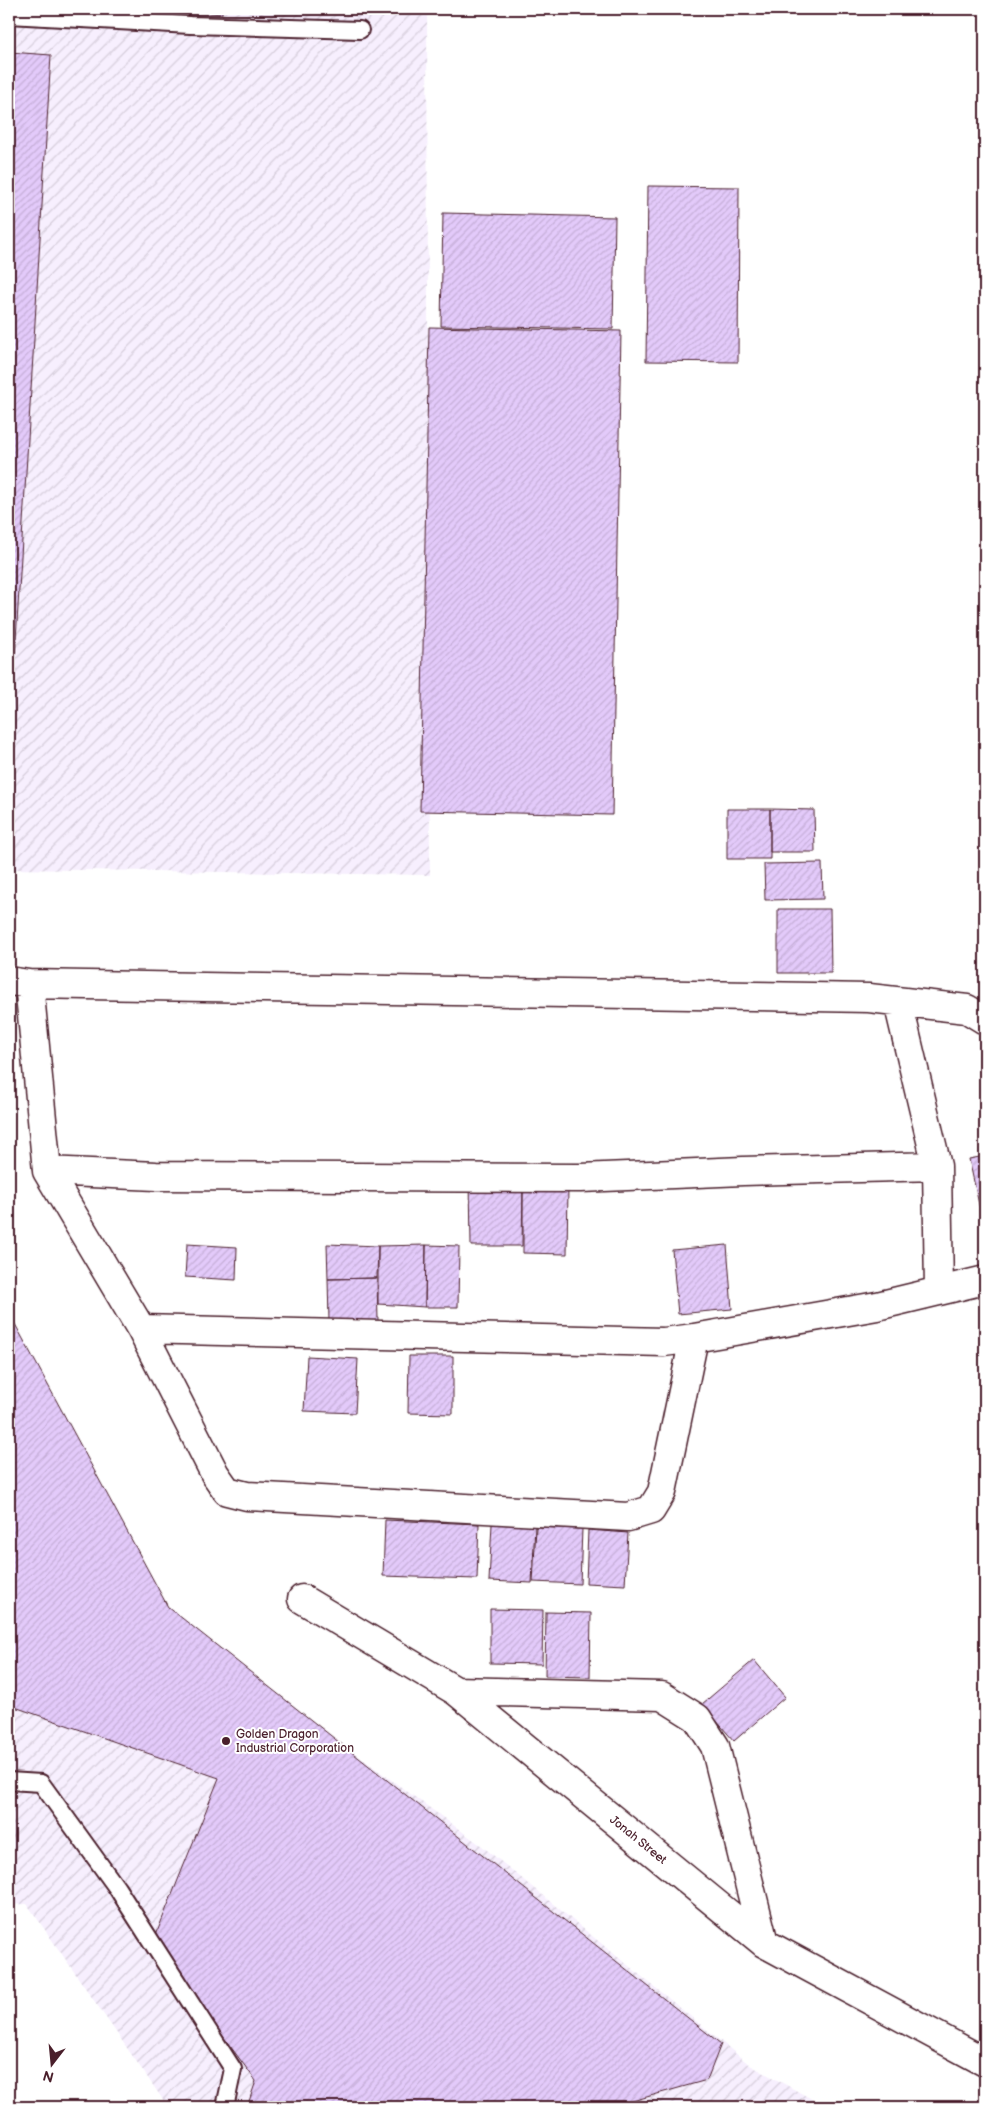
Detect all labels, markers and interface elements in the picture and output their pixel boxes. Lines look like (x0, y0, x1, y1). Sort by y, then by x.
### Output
place label: Golden Dragon Industrial Corporation (236, 1727, 354, 1756)
marker: Golden Dragon Industrial Corporation (220, 1735, 232, 1747)
street label: Jonah Street (606, 1812, 670, 1868)
north arrow (28, 2038, 78, 2088)
text: N (41, 2066, 56, 2086)

